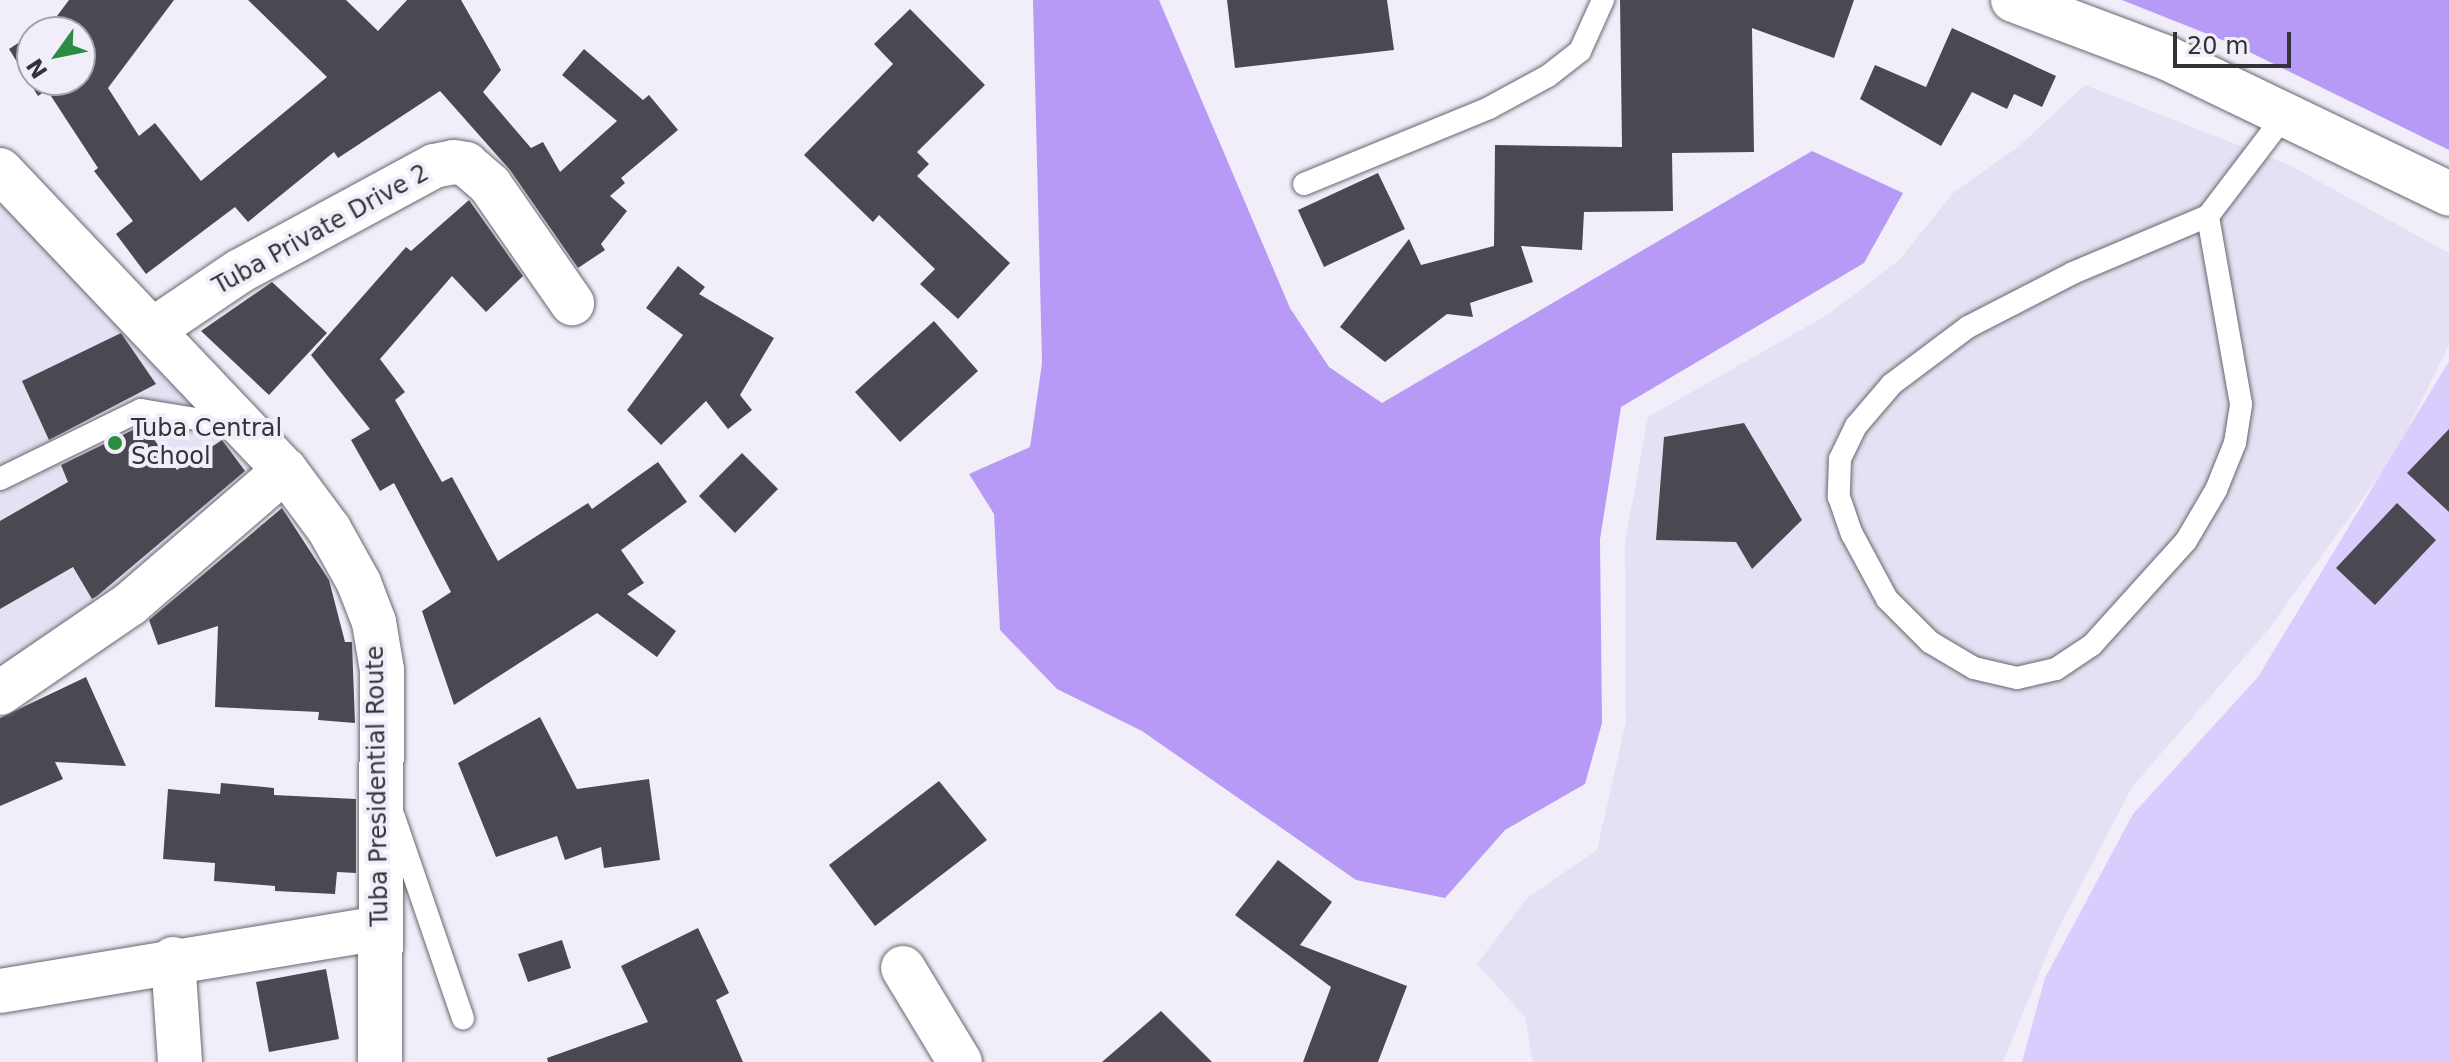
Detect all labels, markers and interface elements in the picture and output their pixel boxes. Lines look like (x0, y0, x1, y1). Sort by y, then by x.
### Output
north arrow (16, 16, 96, 96)
scale bar (2177, 16, 2295, 66)
text: 20 m (2187, 32, 2249, 60)
text: N (22, 54, 53, 83)
street label: Tuba Private Drive 2 (208, 159, 434, 301)
place label: Tuba Central School (131, 415, 282, 471)
marker: Tuba Central School (106, 434, 124, 452)
street label: Tuba Presidential Route (361, 645, 395, 927)

